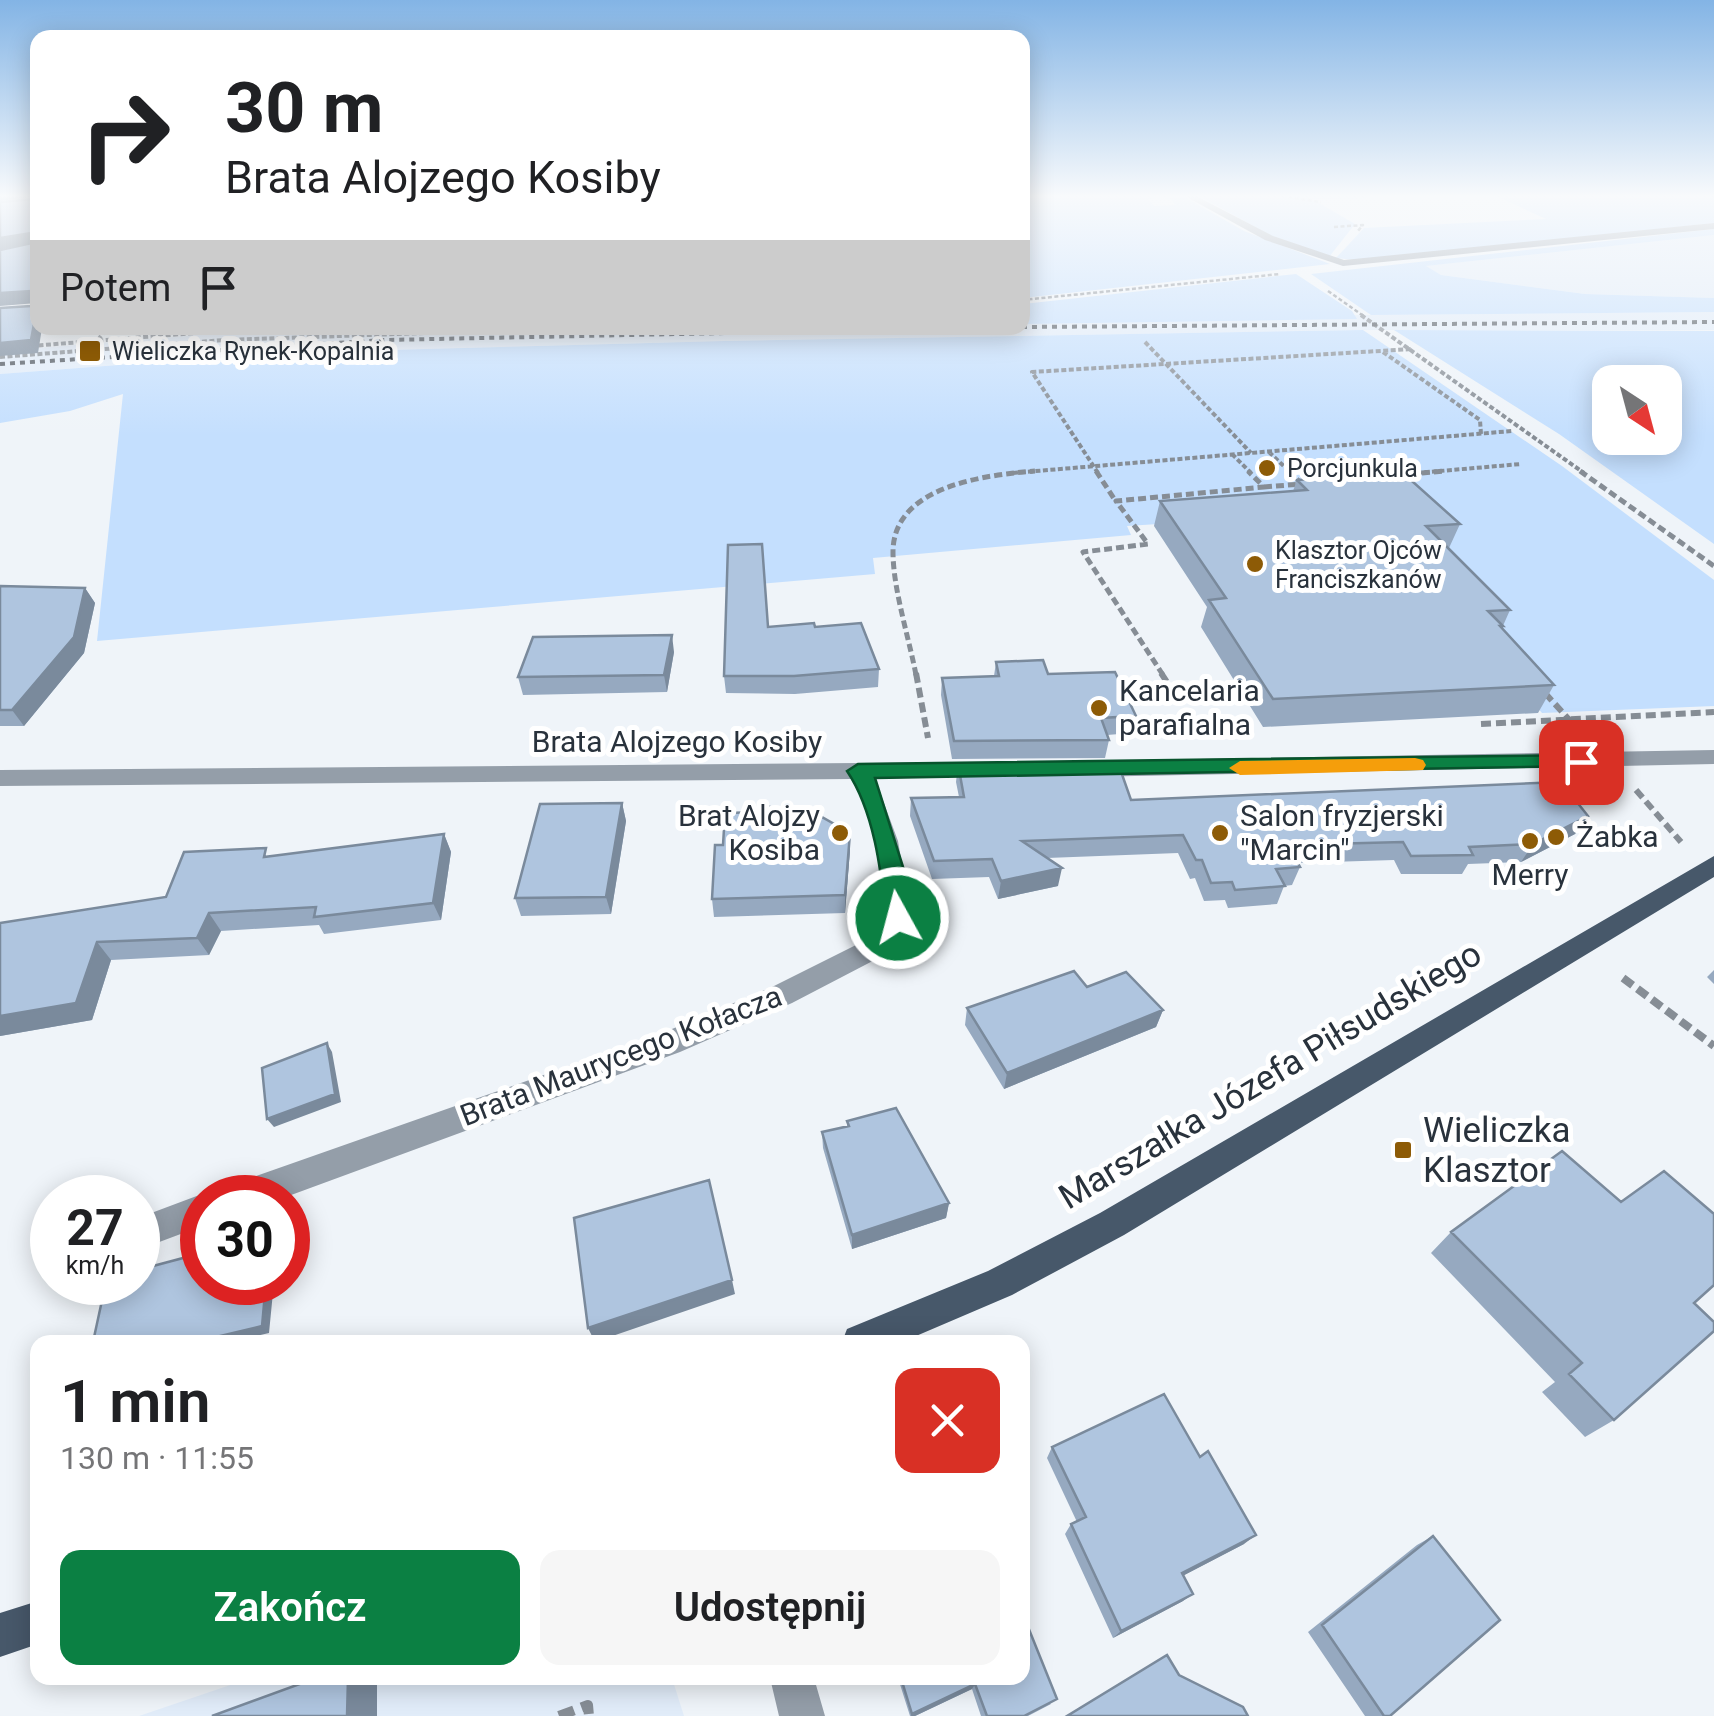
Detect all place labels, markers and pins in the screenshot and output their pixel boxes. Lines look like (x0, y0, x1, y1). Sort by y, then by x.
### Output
place label: Wieliczka Rynek-Kopalnia (112, 337, 394, 366)
marker: Wieliczka Rynek-Kopalnia (77, 338, 103, 364)
place label: Porcjunkula (1287, 454, 1418, 483)
marker: Porcjunkula (1256, 457, 1278, 479)
place label: Klasztor Ojców Franciszkanów (1275, 536, 1442, 594)
marker: Klasztor Ojców Franciszkanów (1244, 553, 1266, 575)
place label: Kancelaria parafialna (1119, 673, 1260, 742)
marker: Kancelaria parafialna (1088, 697, 1110, 719)
pin (1539, 720, 1624, 805)
place label: Brat Alojzy Kosiba (678, 798, 820, 867)
place label: Salon fryzjerski "Marcin" (1240, 798, 1444, 867)
place label: Żabka (1576, 819, 1659, 854)
marker: Brat Alojzy Kosiba (829, 822, 851, 844)
marker: Salon fryzjerski "Marcin" (1209, 822, 1231, 844)
marker: Żabka (1545, 826, 1567, 848)
marker: Merry (1519, 830, 1541, 852)
place label: Merry (1492, 857, 1568, 892)
place label: Wieliczka Klasztor (1423, 1110, 1571, 1191)
marker: Wieliczka Klasztor (1392, 1139, 1414, 1161)

